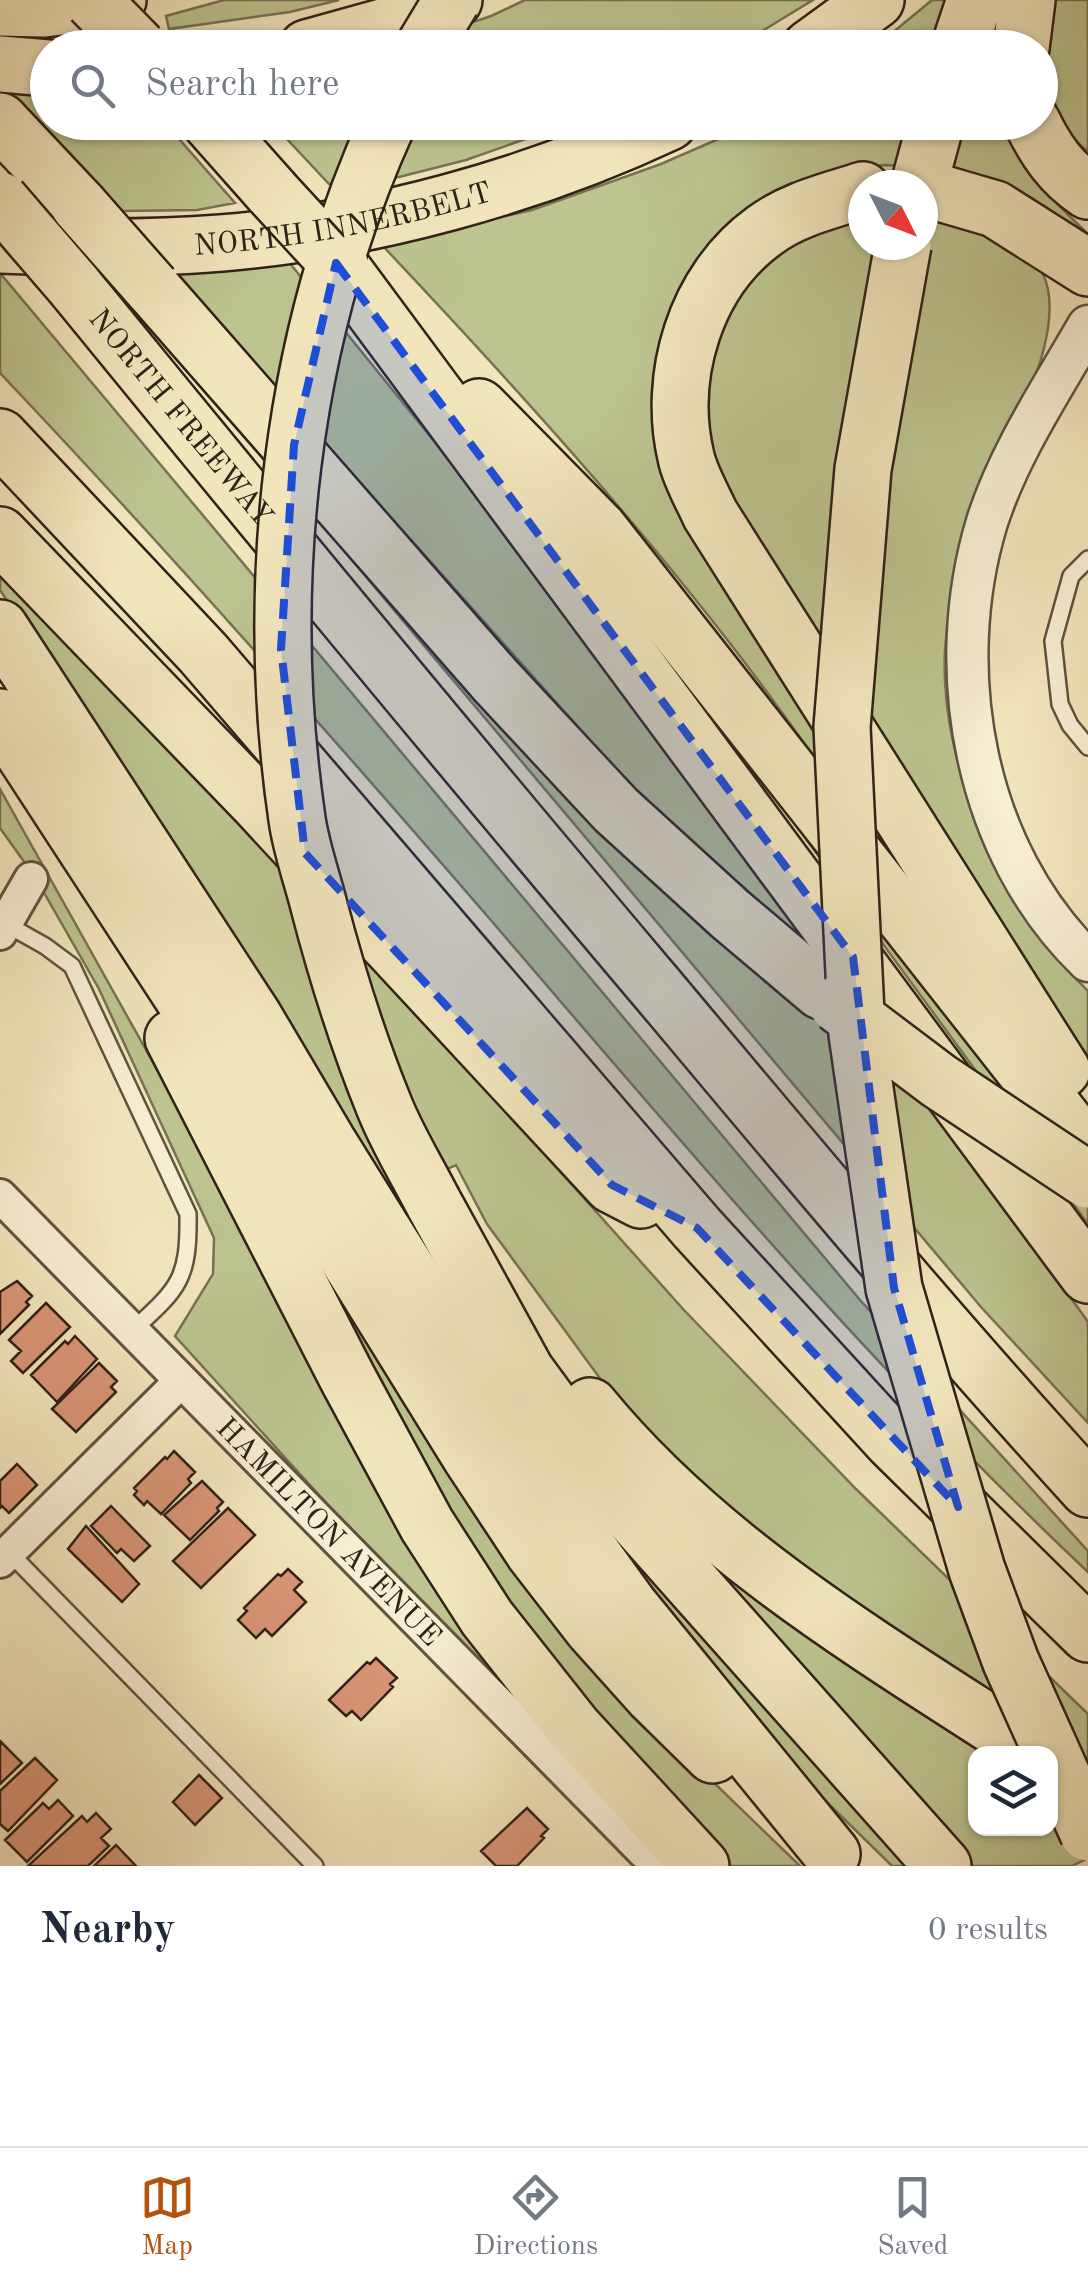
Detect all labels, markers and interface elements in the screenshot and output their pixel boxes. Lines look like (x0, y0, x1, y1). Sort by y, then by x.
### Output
search box (30, 30, 1058, 140)
icon: search (65, 58, 120, 113)
text: Search here (145, 66, 340, 104)
north arrow (848, 170, 938, 260)
street label: NORTH INNERBELT (193, 178, 495, 262)
street label: NORTH FREEWAY (82, 304, 278, 533)
street label: HAMILTON AVENUE (210, 1413, 446, 1653)
map controls (968, 1746, 1058, 1836)
button: layers (968, 1746, 1058, 1836)
text: Nearby (40, 1910, 176, 1952)
text: 0 results (928, 1915, 1048, 1947)
tab: Map (140, 2170, 195, 2265)
tab: Directions (474, 2170, 598, 2265)
tab: Saved (877, 2170, 948, 2265)

